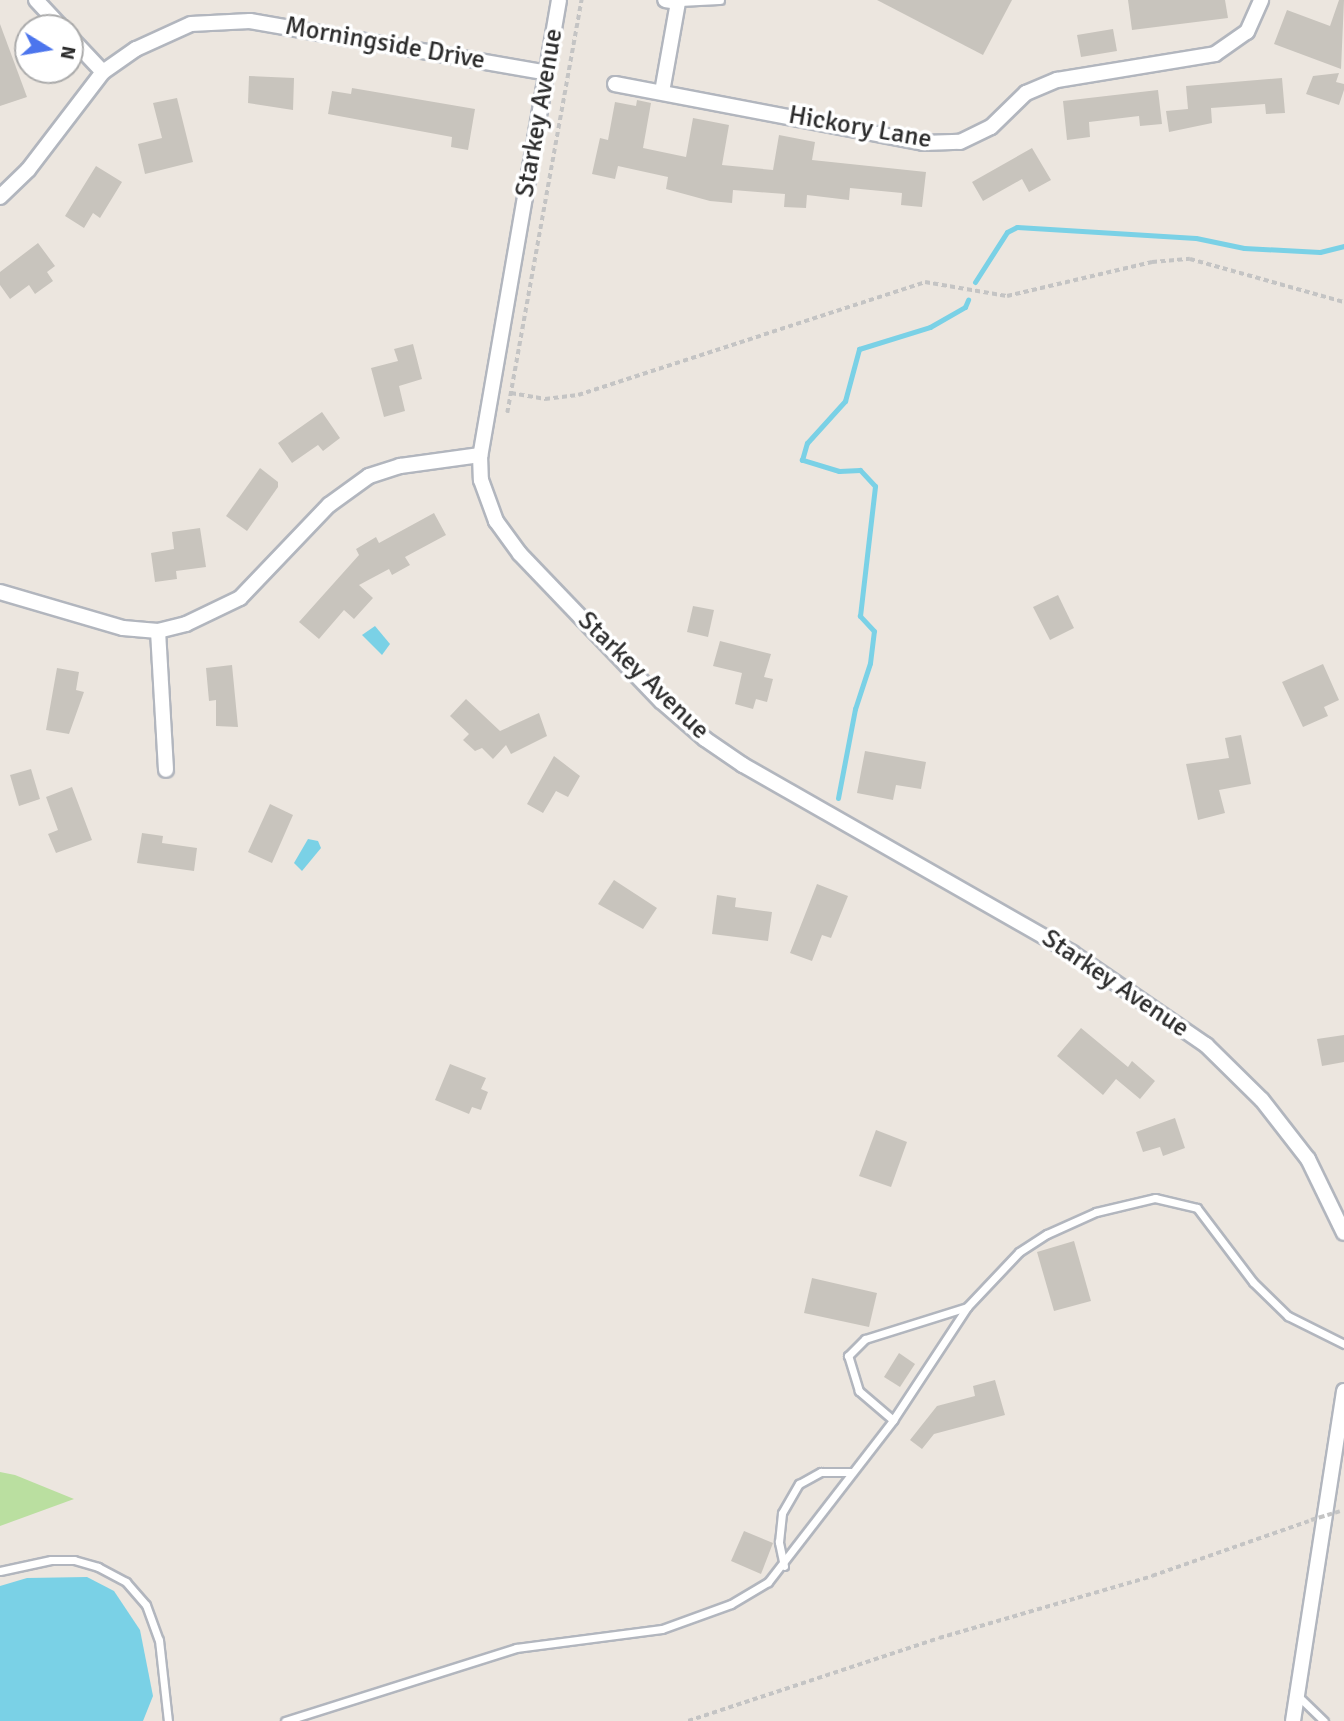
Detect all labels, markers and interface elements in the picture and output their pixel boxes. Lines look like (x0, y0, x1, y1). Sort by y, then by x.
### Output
street label: Morningside Drive (283, 11, 487, 77)
north arrow (14, 14, 84, 84)
street label: Starkey Avenue (510, 26, 570, 200)
text: N (55, 44, 81, 61)
street label: Hickory Lane (786, 100, 934, 156)
street label: Starkey Avenue (571, 605, 715, 747)
street label: Starkey Avenue (1036, 923, 1194, 1045)

